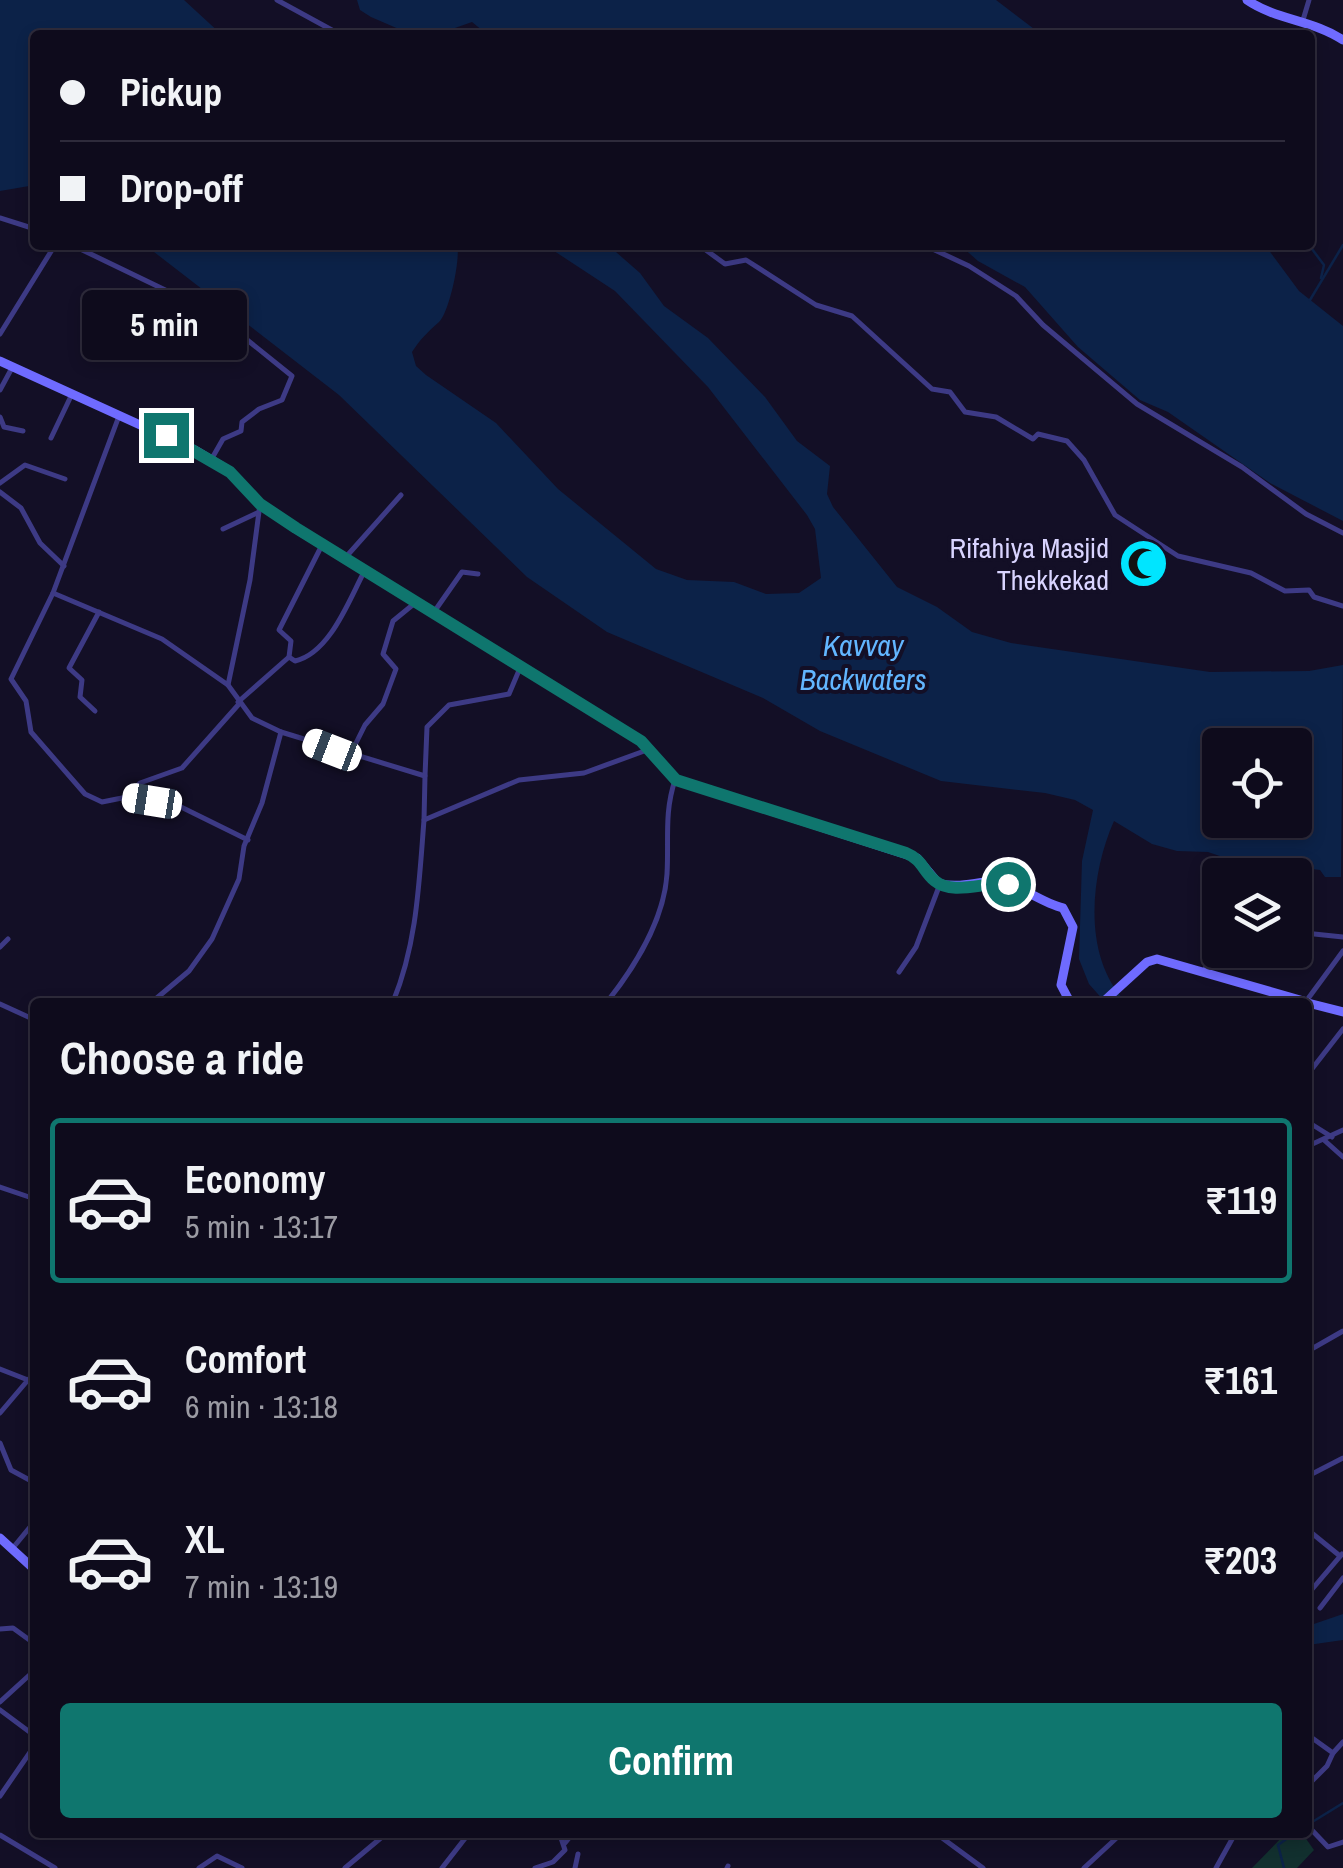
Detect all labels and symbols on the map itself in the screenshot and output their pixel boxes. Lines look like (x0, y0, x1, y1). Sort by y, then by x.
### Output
callout: 5 min (84, 290, 248, 360)
route end (144, 413, 189, 458)
place label: Rifahiya Masjid Thekkekad (949, 529, 1109, 599)
mosque icon: Rifahiya Masjid Thekkekad (1118, 538, 1170, 590)
water label: Kavvay Backwaters (799, 625, 927, 699)
car (299, 725, 365, 775)
car (120, 781, 184, 821)
route start (986, 862, 1031, 907)

